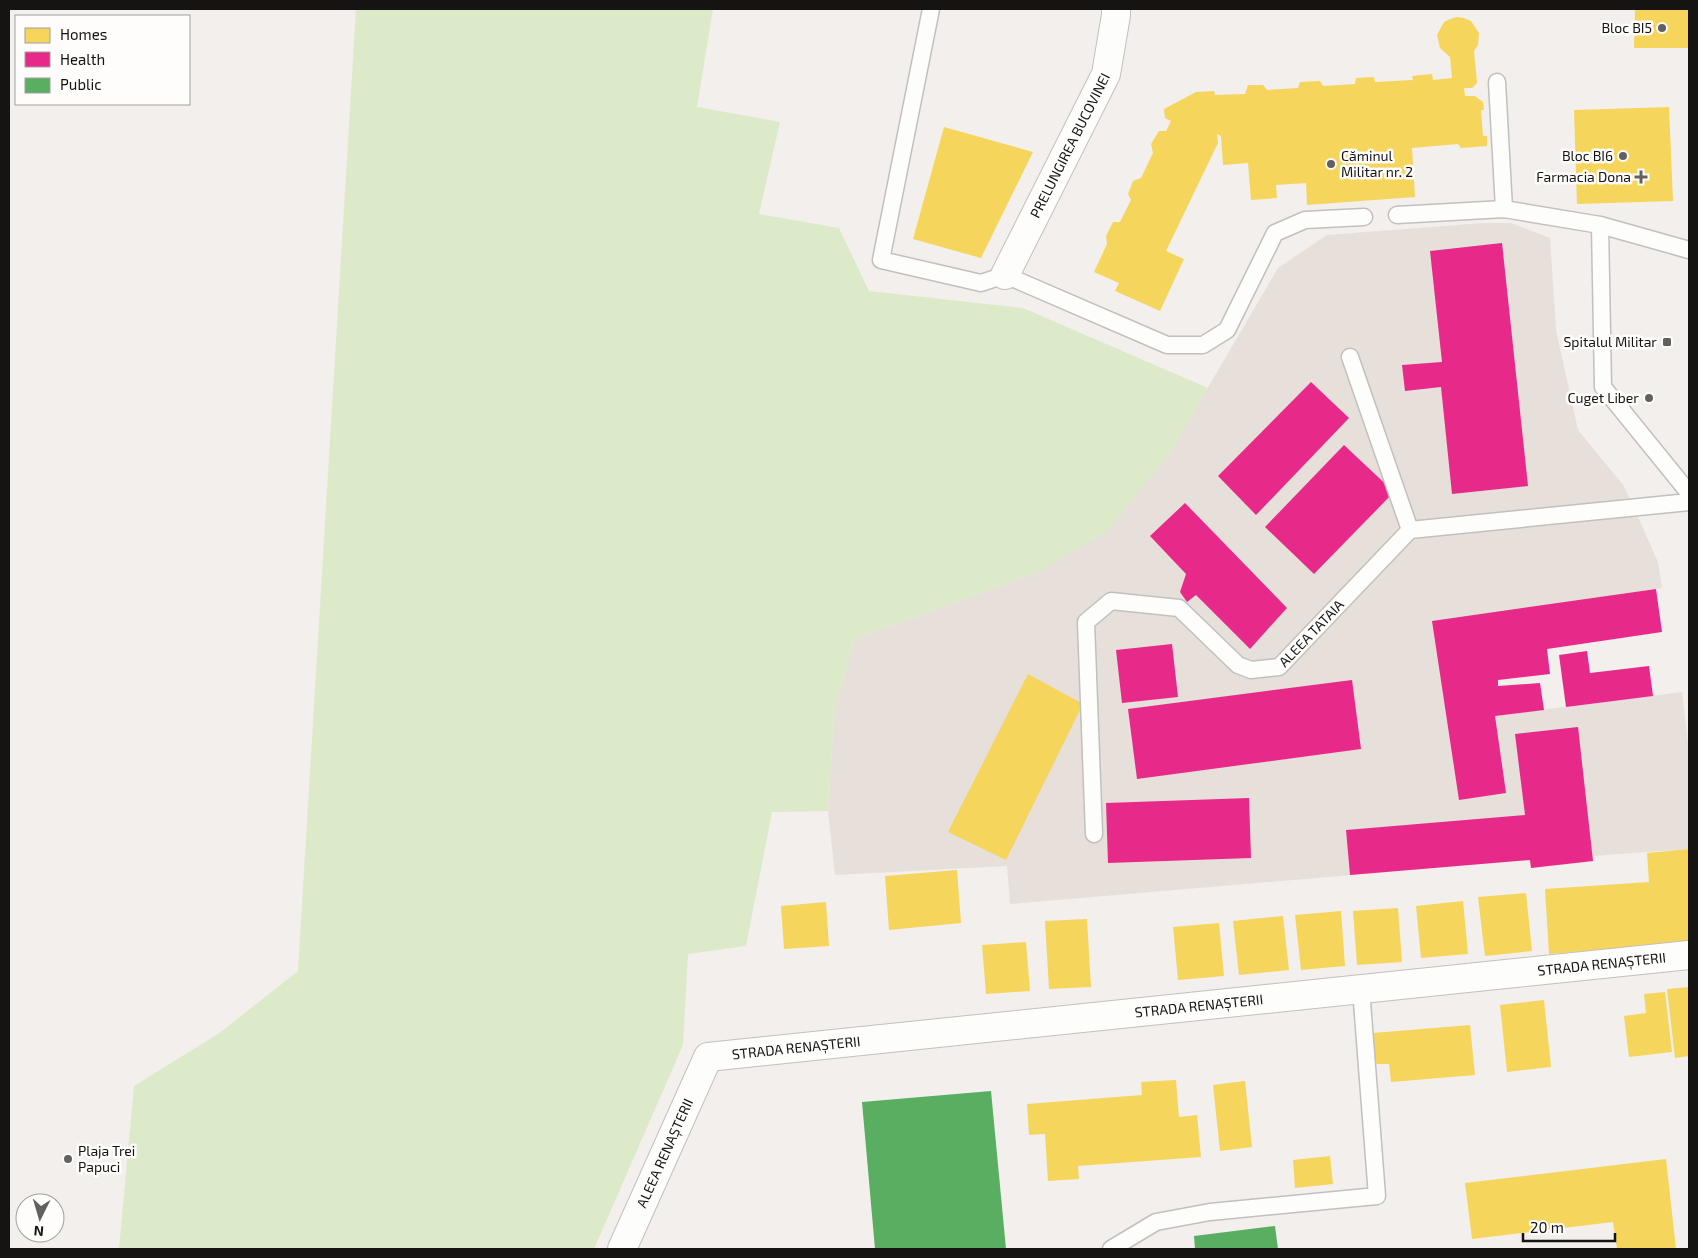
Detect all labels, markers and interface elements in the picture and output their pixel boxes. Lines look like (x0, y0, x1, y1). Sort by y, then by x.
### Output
legend (15, 15, 190, 105)
place label: Bloc BI5 (1601, 19, 1652, 36)
marker: Bloc BI5 (1656, 22, 1668, 34)
text: Homes (60, 25, 107, 43)
text: Health (60, 50, 105, 68)
street label: PRELUNGIREA BUCOVINEI (1026, 70, 1113, 221)
text: Public (60, 75, 101, 93)
place label: Căminul Militar nr. 2 (1341, 147, 1413, 180)
place label: Bloc BI6 (1562, 147, 1613, 164)
marker: Bloc BI6 (1617, 150, 1629, 162)
marker: Căminul Militar nr. 2 (1325, 158, 1337, 170)
place label: Farmacia Dona (1536, 168, 1631, 185)
marker: Farmacia Dona (1635, 171, 1647, 183)
place label: Spitalul Militar (1563, 333, 1657, 350)
marker: Spitalul Militar (1661, 336, 1673, 348)
place label: Cuget Liber (1568, 389, 1639, 406)
marker: Cuget Liber (1643, 392, 1655, 404)
street label: ALEEA TATAIA (1275, 596, 1347, 670)
street label: STRADA RENAȘTERII (1537, 948, 1667, 979)
street label: STRADA RENAȘTERII (1134, 990, 1264, 1021)
street label: STRADA RENAȘTERII (731, 1032, 861, 1062)
street label: ALEEA RENAȘTERII (633, 1096, 696, 1210)
place label: Plaja Trei Papuci (78, 1142, 135, 1175)
marker: Plaja Trei Papuci (62, 1153, 74, 1165)
north arrow (15, 1193, 65, 1243)
scale bar (1523, 1210, 1616, 1242)
text: 20 m (1530, 1218, 1564, 1236)
text: N (33, 1223, 45, 1240)

